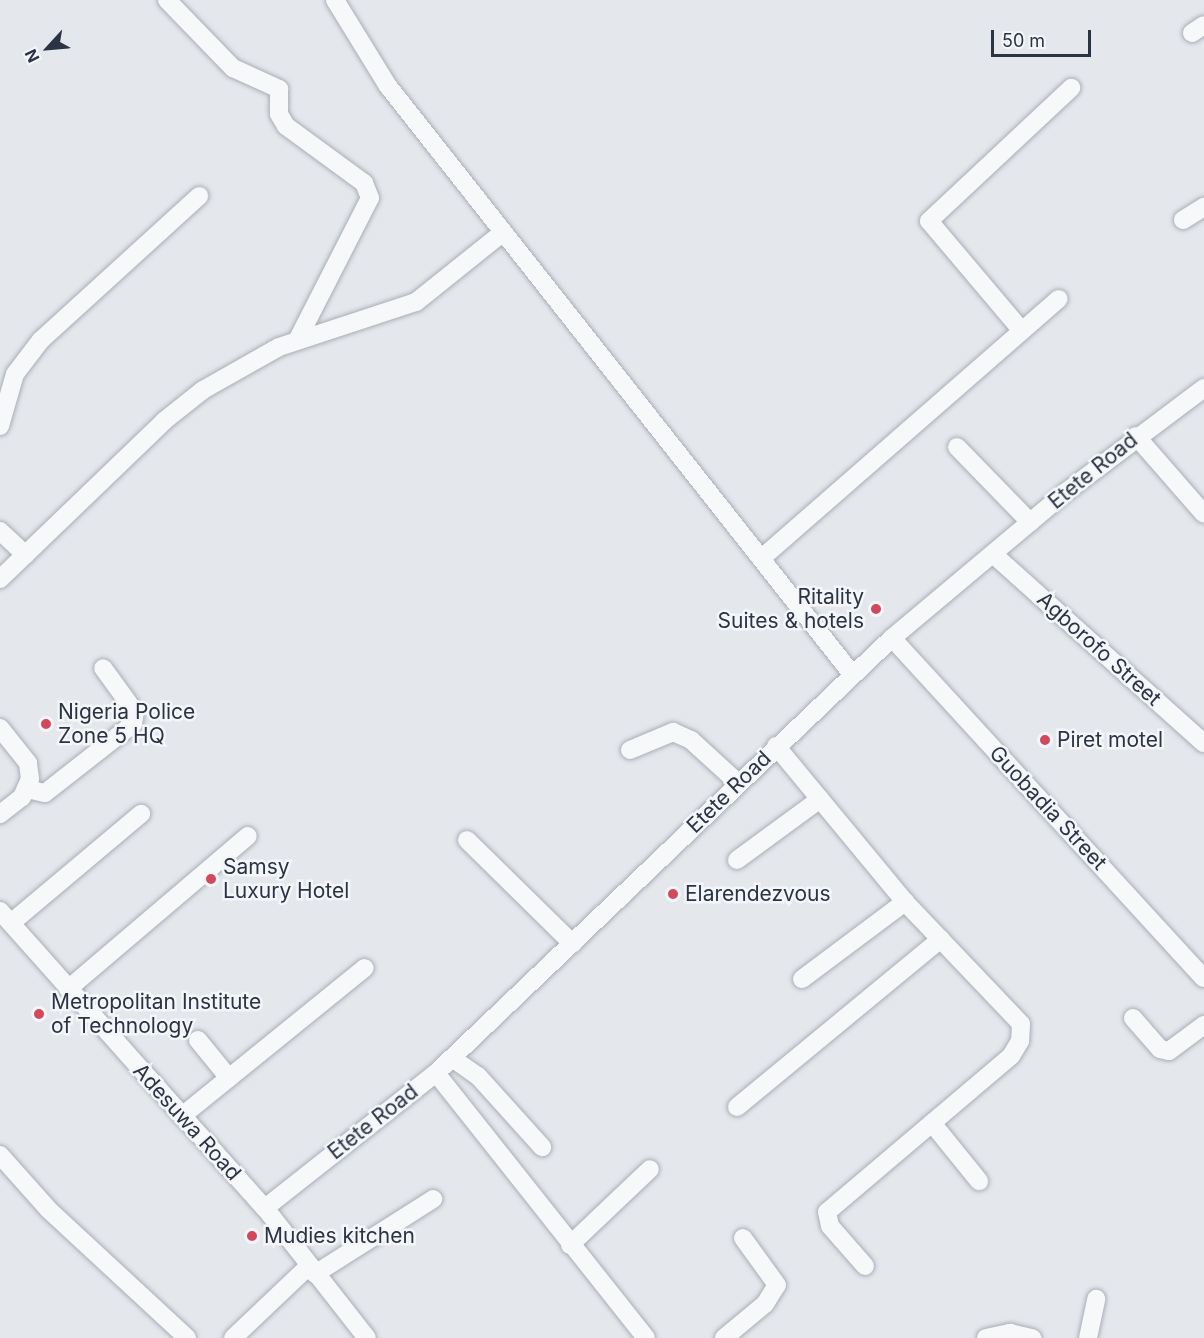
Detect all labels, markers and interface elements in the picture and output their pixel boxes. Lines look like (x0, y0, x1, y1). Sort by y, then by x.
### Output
north arrow (18, 18, 78, 78)
scale bar (994, 18, 1094, 56)
text: 50 m (1002, 30, 1045, 51)
text: N (20, 46, 43, 66)
street label: Etete Road (1043, 428, 1143, 514)
place label: Ritality Suites & hotels (718, 584, 864, 634)
street label: Agborofo Street (1032, 587, 1166, 711)
marker: Ritality Suites & hotels (869, 602, 883, 616)
place label: Nigeria Police Zone 5 HQ (58, 699, 195, 749)
marker: Nigeria Police Zone 5 HQ (39, 717, 53, 731)
place label: Piret motel (1057, 727, 1163, 753)
marker: Piret motel (1038, 733, 1052, 747)
street label: Guobadia Street (984, 741, 1112, 875)
street label: Etete Road (682, 746, 776, 838)
place label: Samsy Luxury Hotel (223, 854, 349, 904)
marker: Samsy Luxury Hotel (204, 872, 218, 886)
place label: Elarendezvous (685, 881, 831, 907)
marker: Elarendezvous (666, 887, 680, 901)
place label: Metropolitan Institute of Technology (51, 989, 261, 1039)
marker: Metropolitan Institute of Technology (32, 1007, 46, 1021)
street label: Adesuwa Road (128, 1058, 246, 1186)
street label: Etete Road (323, 1079, 423, 1165)
place label: Mudies kitchen (264, 1223, 415, 1249)
marker: Mudies kitchen (245, 1229, 259, 1243)

